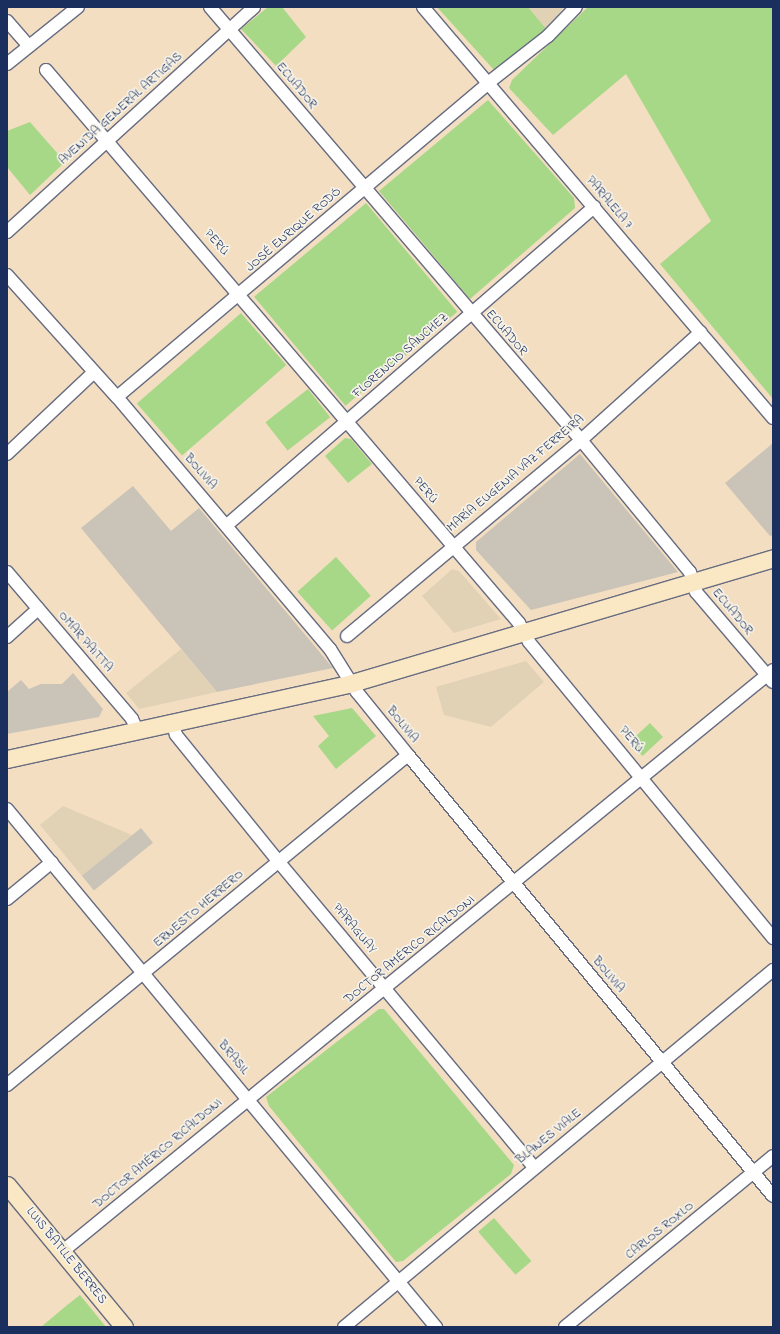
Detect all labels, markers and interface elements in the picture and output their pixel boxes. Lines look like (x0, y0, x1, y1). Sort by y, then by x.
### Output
street label: AVENIDA GENERAL ARTIGAS (56, 49, 186, 169)
street label: ECUADOR (272, 60, 320, 112)
street label: PARALELA 7 (582, 173, 636, 233)
street label: JOSÉ ENRIQUE RODÓ (243, 184, 345, 276)
street label: PERÚ (200, 227, 232, 259)
street label: ECUADOR (482, 307, 530, 359)
street label: FLORENCIO SÁNCHEZ (350, 310, 452, 402)
street label: MARÍA EUGENIA VAZ FERREIRA (444, 412, 588, 536)
street label: BOLIVIA (180, 451, 220, 493)
street label: PERÚ (409, 474, 441, 508)
street label: ECUADOR (708, 586, 756, 638)
street label: OMAR PAITTA (54, 608, 116, 676)
street label: BOLIVIA (383, 704, 421, 746)
street label: PERÚ (615, 723, 647, 757)
street label: ERNESTO HERRERO (151, 867, 247, 951)
street label: DOCTOR AMÉRICO RICALDONI (342, 892, 478, 1008)
street label: PARAGUAY (329, 901, 379, 957)
street label: BOLIVIA (588, 954, 628, 996)
street label: BRASIL (214, 1038, 252, 1078)
street label: DOCTOR AMÉRICO RICALDONI (90, 1095, 226, 1213)
street label: BLANES VIALE (513, 1106, 585, 1168)
street label: CARLOS ROXLO (623, 1199, 697, 1263)
street label: LUIS BATLLE BERRES (22, 1205, 110, 1307)

